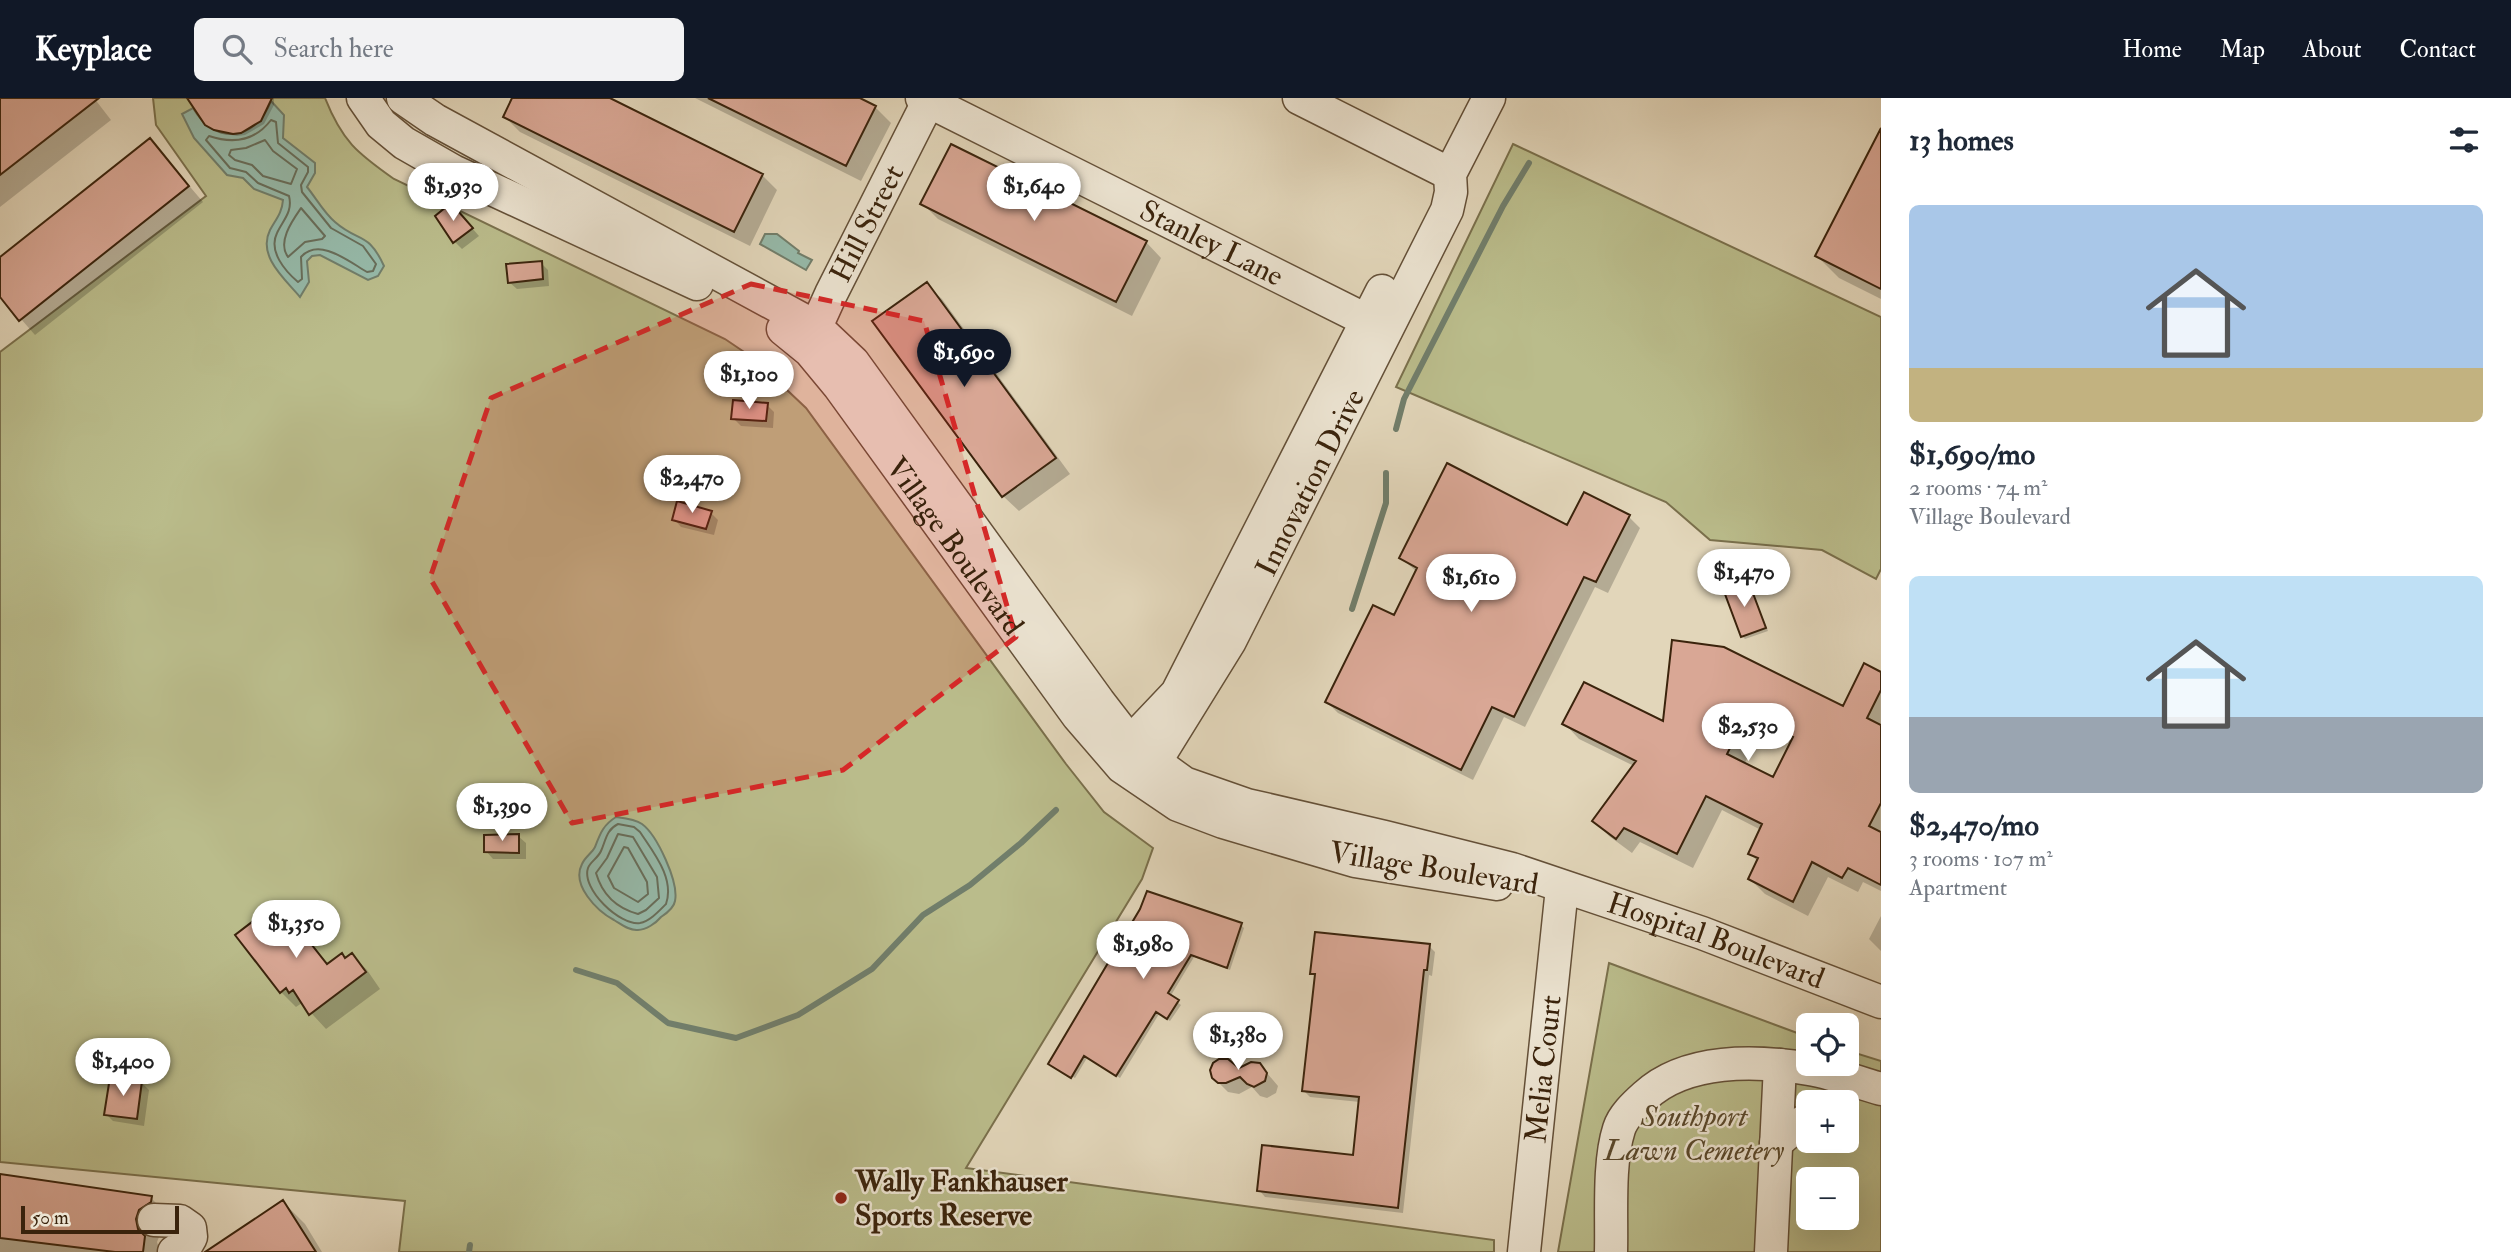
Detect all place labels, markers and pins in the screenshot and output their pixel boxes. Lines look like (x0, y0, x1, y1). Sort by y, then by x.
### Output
pin: $1,930 (396, 164, 510, 223)
pin: $1,640 (977, 164, 1091, 223)
pin: $1,690 (907, 330, 1021, 389)
pin: $1,100 (692, 352, 806, 411)
pin: $2,470 (635, 456, 749, 515)
pin: $1,470 (1687, 550, 1801, 609)
pin: $1,610 (1414, 554, 1528, 614)
pin: $2,530 (1691, 704, 1805, 763)
pin: $1,390 (445, 784, 559, 843)
pin: $1,350 (239, 900, 353, 960)
pin: $1,980 (1086, 922, 1200, 981)
pin: $1,380 (1181, 1012, 1295, 1072)
pin: $1,400 (66, 1038, 180, 1098)
place label: Wally Fankhauser Sports Reserve (854, 1163, 1068, 1234)
marker: Wally Fankhauser Sports Reserve (833, 1190, 849, 1206)

